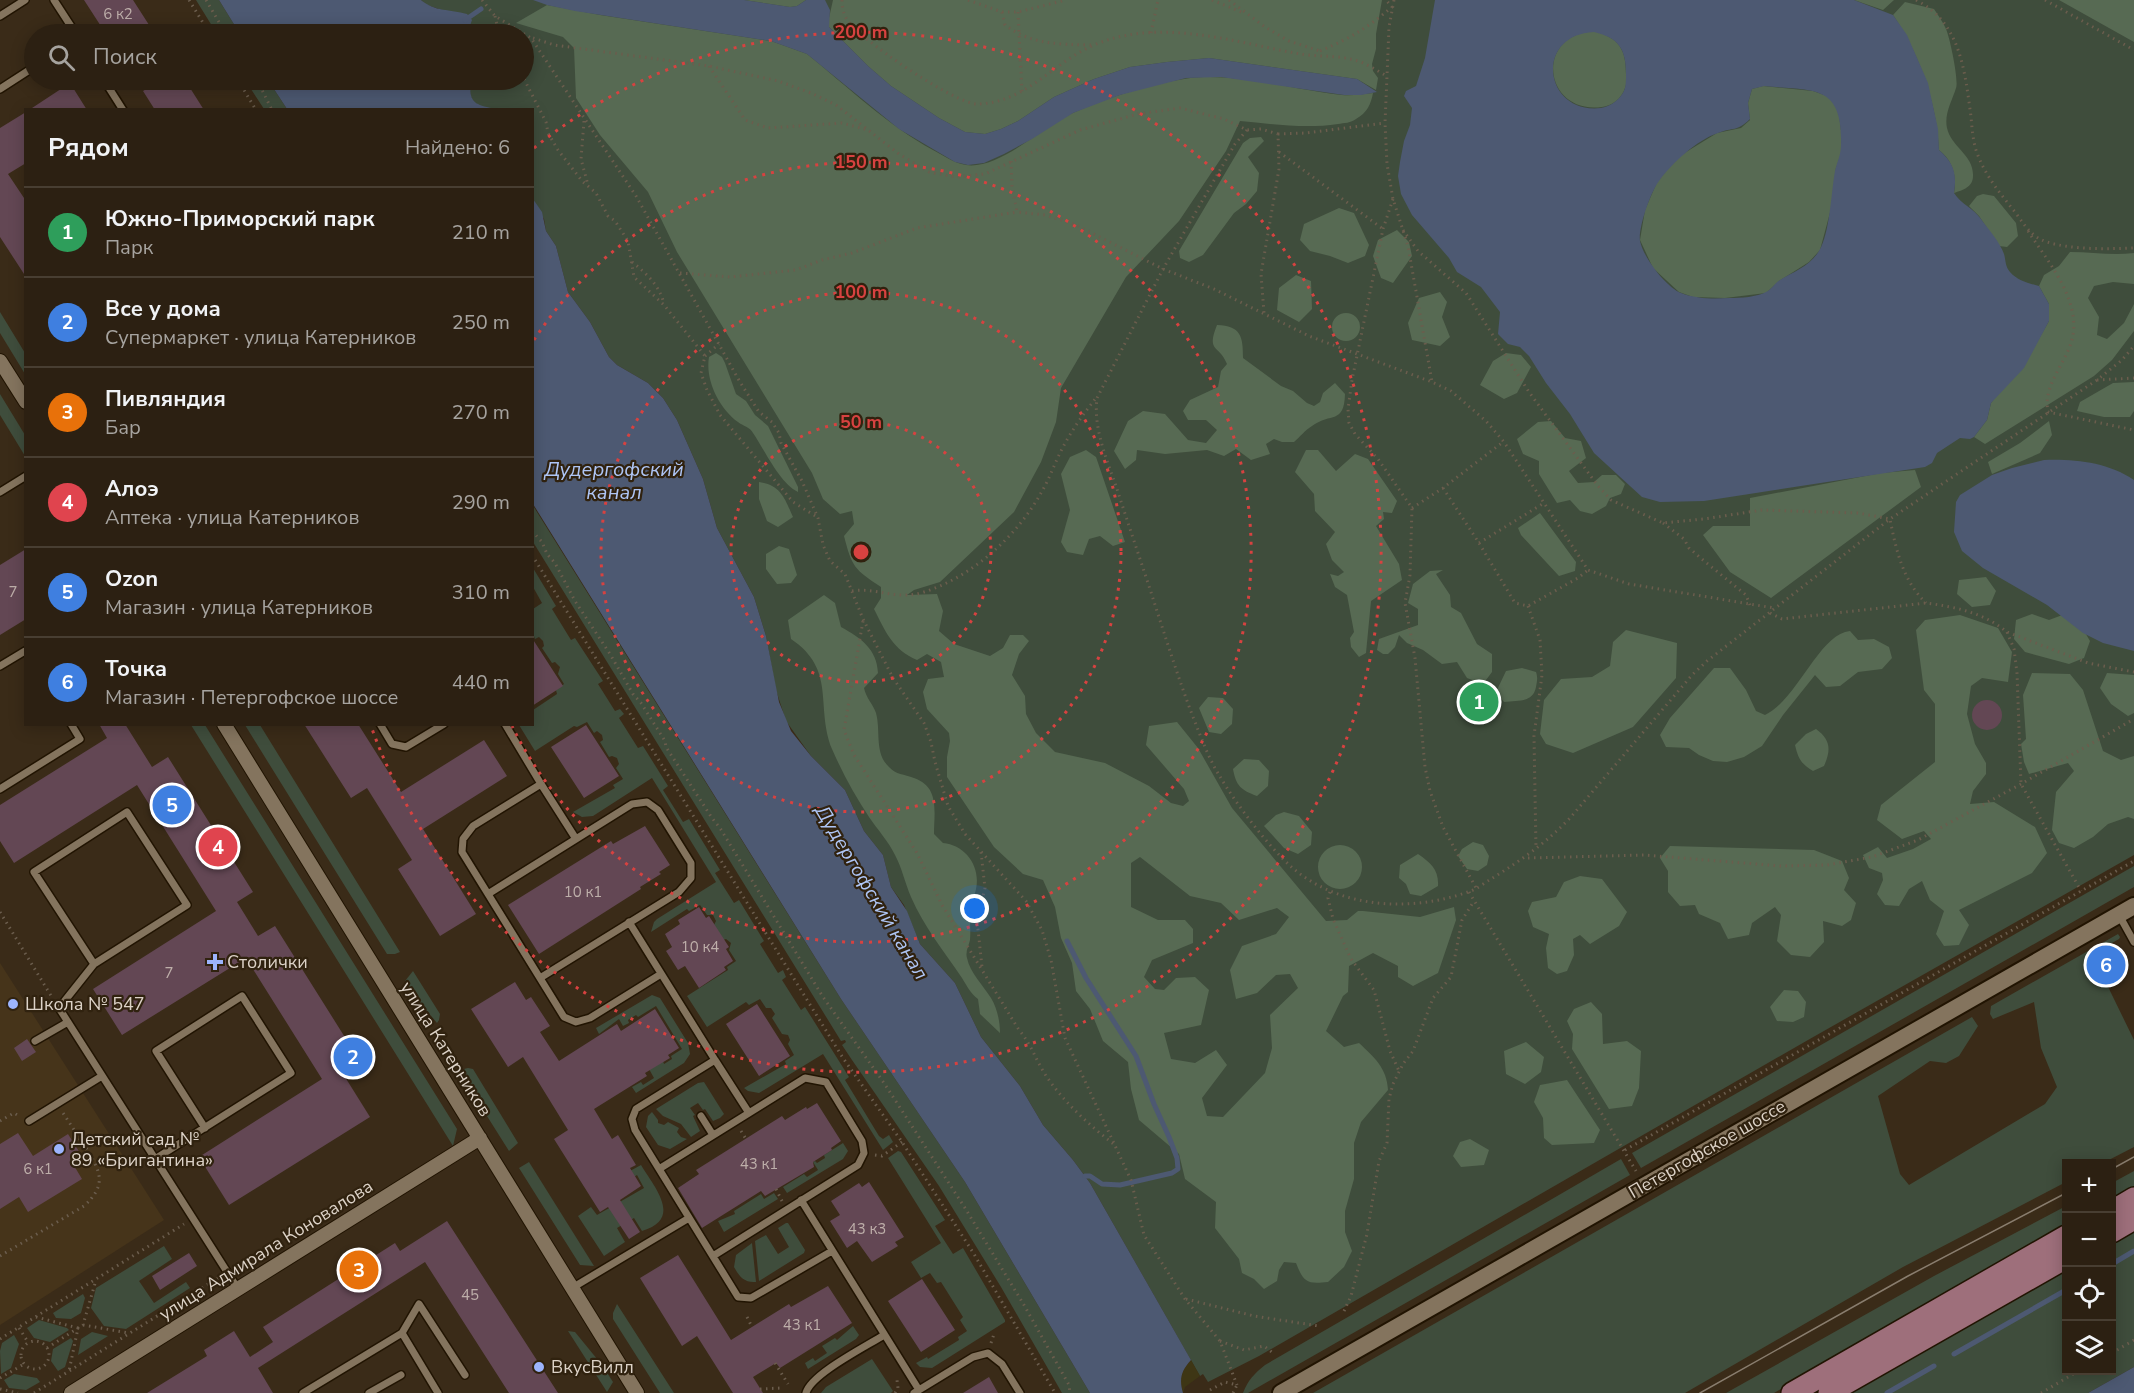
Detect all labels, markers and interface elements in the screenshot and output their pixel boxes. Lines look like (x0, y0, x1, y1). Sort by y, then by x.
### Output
house number: 6 к2 (103, 4, 133, 24)
text: 200 m (834, 20, 888, 44)
search box (24, 24, 534, 90)
icon: search (45, 41, 78, 74)
text: Поиск (93, 42, 157, 72)
text: Рядом (48, 130, 129, 165)
text: Найдено: 6 (405, 134, 510, 161)
text: 150 m (834, 150, 888, 174)
text: Южно-Приморский парк (105, 204, 375, 234)
text: 1 (62, 219, 74, 246)
text: 210 m (452, 219, 510, 246)
text: Парк (105, 234, 153, 261)
text: 100 m (834, 280, 888, 304)
text: Все у дома (105, 294, 221, 324)
text: 2 (62, 309, 74, 336)
text: 250 m (452, 309, 510, 336)
text: Супермаркет · улица Катерников (105, 324, 416, 351)
text: Пивляндия (105, 384, 226, 414)
text: 3 (62, 399, 74, 426)
text: 270 m (452, 399, 510, 426)
text: 50 m (840, 410, 882, 434)
text: Бар (105, 414, 141, 441)
water label: Дудергофский канал (543, 456, 684, 506)
text: Алоэ (105, 474, 159, 504)
text: 4 (62, 489, 74, 516)
text: 290 m (452, 489, 510, 516)
text: Аптека · улица Катерников (105, 504, 359, 531)
centre of rings (851, 542, 871, 562)
text: Ozon (105, 564, 158, 594)
text: 5 (62, 579, 74, 606)
text: 310 m (452, 579, 510, 606)
house number: 7 (8, 582, 18, 602)
text: Магазин · улица Катерников (105, 594, 373, 621)
text: Точка (105, 654, 167, 684)
text: 6 (62, 669, 74, 696)
text: 440 m (452, 669, 510, 696)
pin: 1 (1460, 680, 1498, 724)
text: Магазин · Петергофское шоссе (105, 684, 398, 711)
pin: 5 (152, 782, 192, 828)
water label: Дудергофский канал (808, 799, 935, 985)
pin: 4 (198, 824, 238, 870)
house number: 10 к1 (564, 882, 602, 902)
your location (960, 894, 989, 923)
house number: 10 к4 (681, 937, 719, 957)
pin: 6 (2086, 942, 2126, 988)
place label: Столички (227, 950, 308, 974)
marker: Столички (208, 955, 222, 969)
house number: 7 (164, 963, 174, 983)
street label: улица Катерников (395, 977, 497, 1121)
place label: Школа № 547 (25, 992, 145, 1016)
marker: Школа № 547 (6, 997, 20, 1011)
pin: 2 (334, 1034, 372, 1080)
street label: Петергофское шоссе (1624, 1094, 1790, 1204)
place label: Детский сад № 89 «Бригантина» (71, 1127, 213, 1172)
marker: Детский сад № 89 «Бригантина» (52, 1142, 66, 1156)
house number: 43 к1 (740, 1154, 778, 1174)
house number: 6 к1 (23, 1159, 53, 1179)
map controls (2062, 1159, 2116, 1375)
button: + (2062, 1159, 2116, 1213)
street label: улица Адмирала Коновалова (154, 1174, 378, 1326)
button: − (2062, 1213, 2116, 1267)
house number: 43 к3 (848, 1219, 886, 1239)
pin: 3 (340, 1248, 378, 1292)
button: locate (2062, 1267, 2116, 1321)
house number: 45 (461, 1285, 479, 1305)
house number: 43 к1 (783, 1315, 821, 1335)
button: layers (2062, 1321, 2116, 1375)
place label: ВкусВилл (551, 1355, 634, 1379)
marker: ВкусВилл (532, 1360, 546, 1374)

